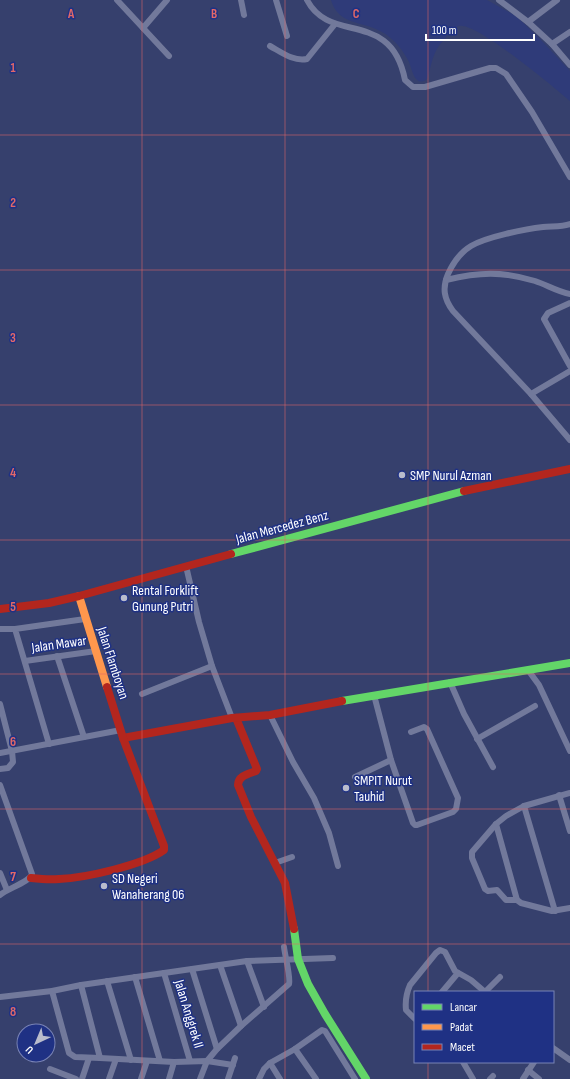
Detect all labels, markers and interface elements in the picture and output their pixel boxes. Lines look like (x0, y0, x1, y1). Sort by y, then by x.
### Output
text: A (67, 6, 75, 22)
text: B (211, 6, 217, 22)
text: C (353, 6, 360, 22)
scale bar (426, 16, 534, 42)
text: 100 m (432, 23, 457, 38)
text: 1 (10, 60, 16, 76)
text: 2 (10, 195, 16, 211)
text: 3 (10, 330, 16, 346)
text: 4 (10, 465, 16, 481)
place label: SMP Nurul Azman (410, 467, 492, 484)
marker: SMP Nurul Azman (397, 470, 407, 480)
street label: Jalan Mercedez Benz (233, 506, 330, 548)
place label: Rental Forklift Gunung Putri (132, 582, 199, 615)
marker: Rental Forklift Gunung Putri (119, 593, 129, 603)
text: 5 (10, 599, 16, 615)
street label: Jalan Flamboyan (93, 624, 133, 701)
street label: Jalan Mawar (29, 632, 88, 656)
text: 6 (10, 734, 16, 750)
place label: SMPIT Nurut Tauhid (354, 772, 412, 805)
marker: SMPIT Nurut Tauhid (341, 783, 351, 793)
text: 7 (10, 869, 16, 885)
place label: SD Negeri Wanaherang 06 (112, 870, 185, 903)
marker: SD Negeri Wanaherang 06 (99, 881, 109, 891)
street label: Jalan Anggrek II (170, 977, 207, 1050)
legend (414, 991, 554, 1063)
text: Lancar (450, 1000, 477, 1015)
text: 8 (10, 1004, 16, 1020)
text: Padat (450, 1020, 473, 1035)
north arrow (16, 1023, 56, 1063)
text: Macet (450, 1040, 475, 1055)
text: U (23, 1043, 36, 1057)

